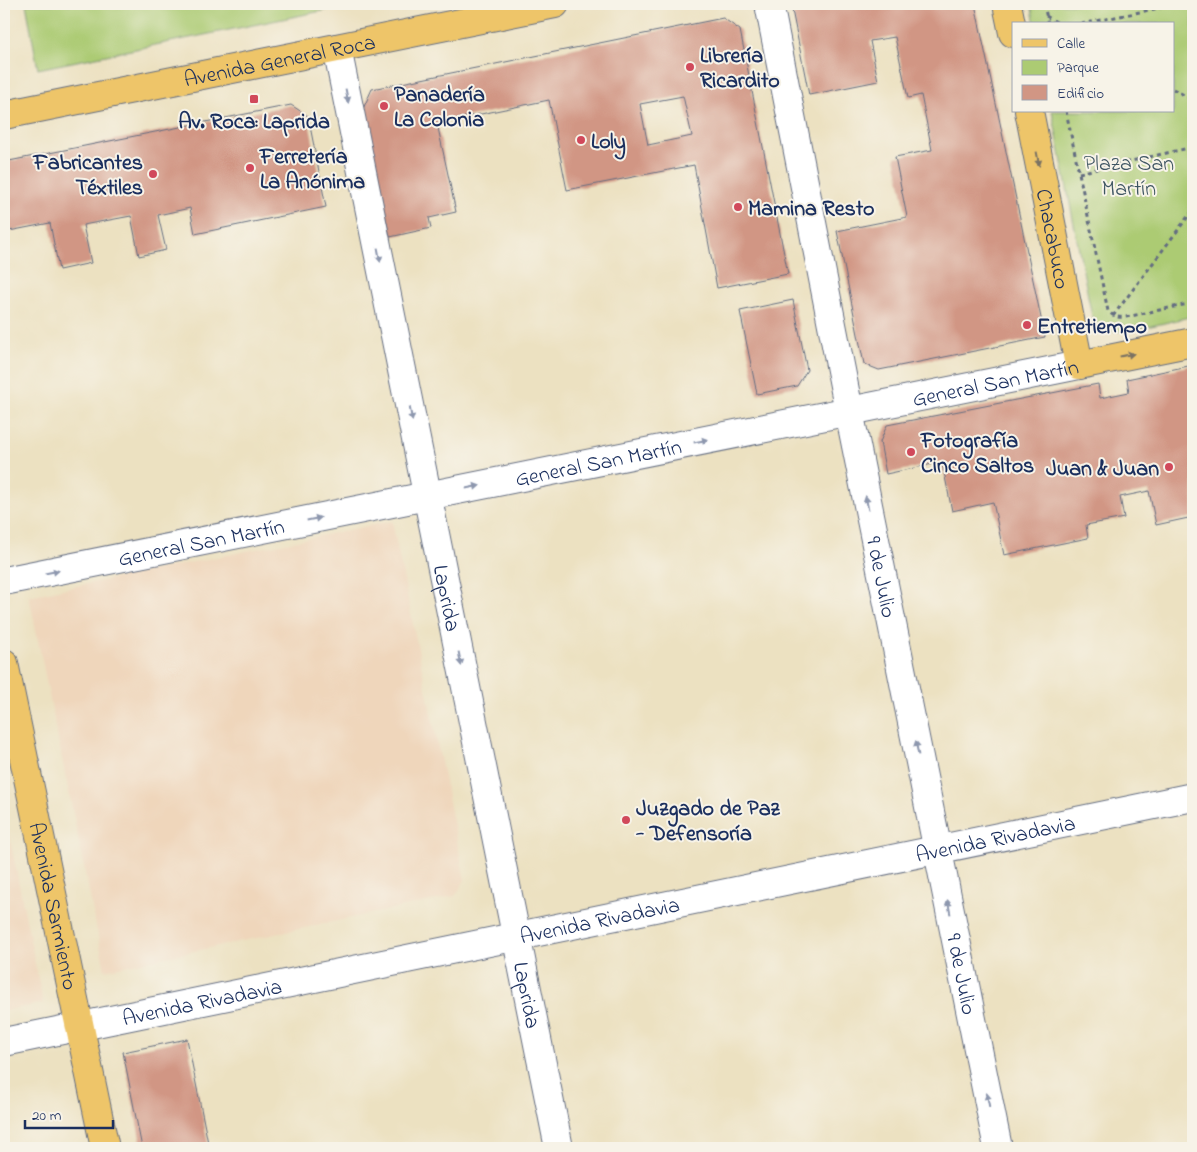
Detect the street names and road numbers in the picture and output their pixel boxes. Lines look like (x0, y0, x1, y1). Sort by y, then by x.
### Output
street label: Avenida General Roca (181, 28, 379, 97)
street label: Chacabuco (1026, 186, 1077, 292)
street label: General San Martín (910, 352, 1082, 417)
street label: General San Martín (513, 432, 685, 497)
street label: General San Martín (116, 512, 288, 577)
street label: 9 de Julio (856, 534, 903, 621)
street label: Laprida (423, 562, 467, 635)
street label: Avenida Rivadavia (913, 809, 1079, 873)
street label: Avenida Sarmiento (19, 820, 85, 993)
street label: Avenida Rivadavia (517, 890, 683, 954)
street label: 9 de Julio (936, 931, 984, 1018)
street label: Laprida (503, 959, 547, 1032)
street label: Avenida Rivadavia (120, 972, 285, 1036)

